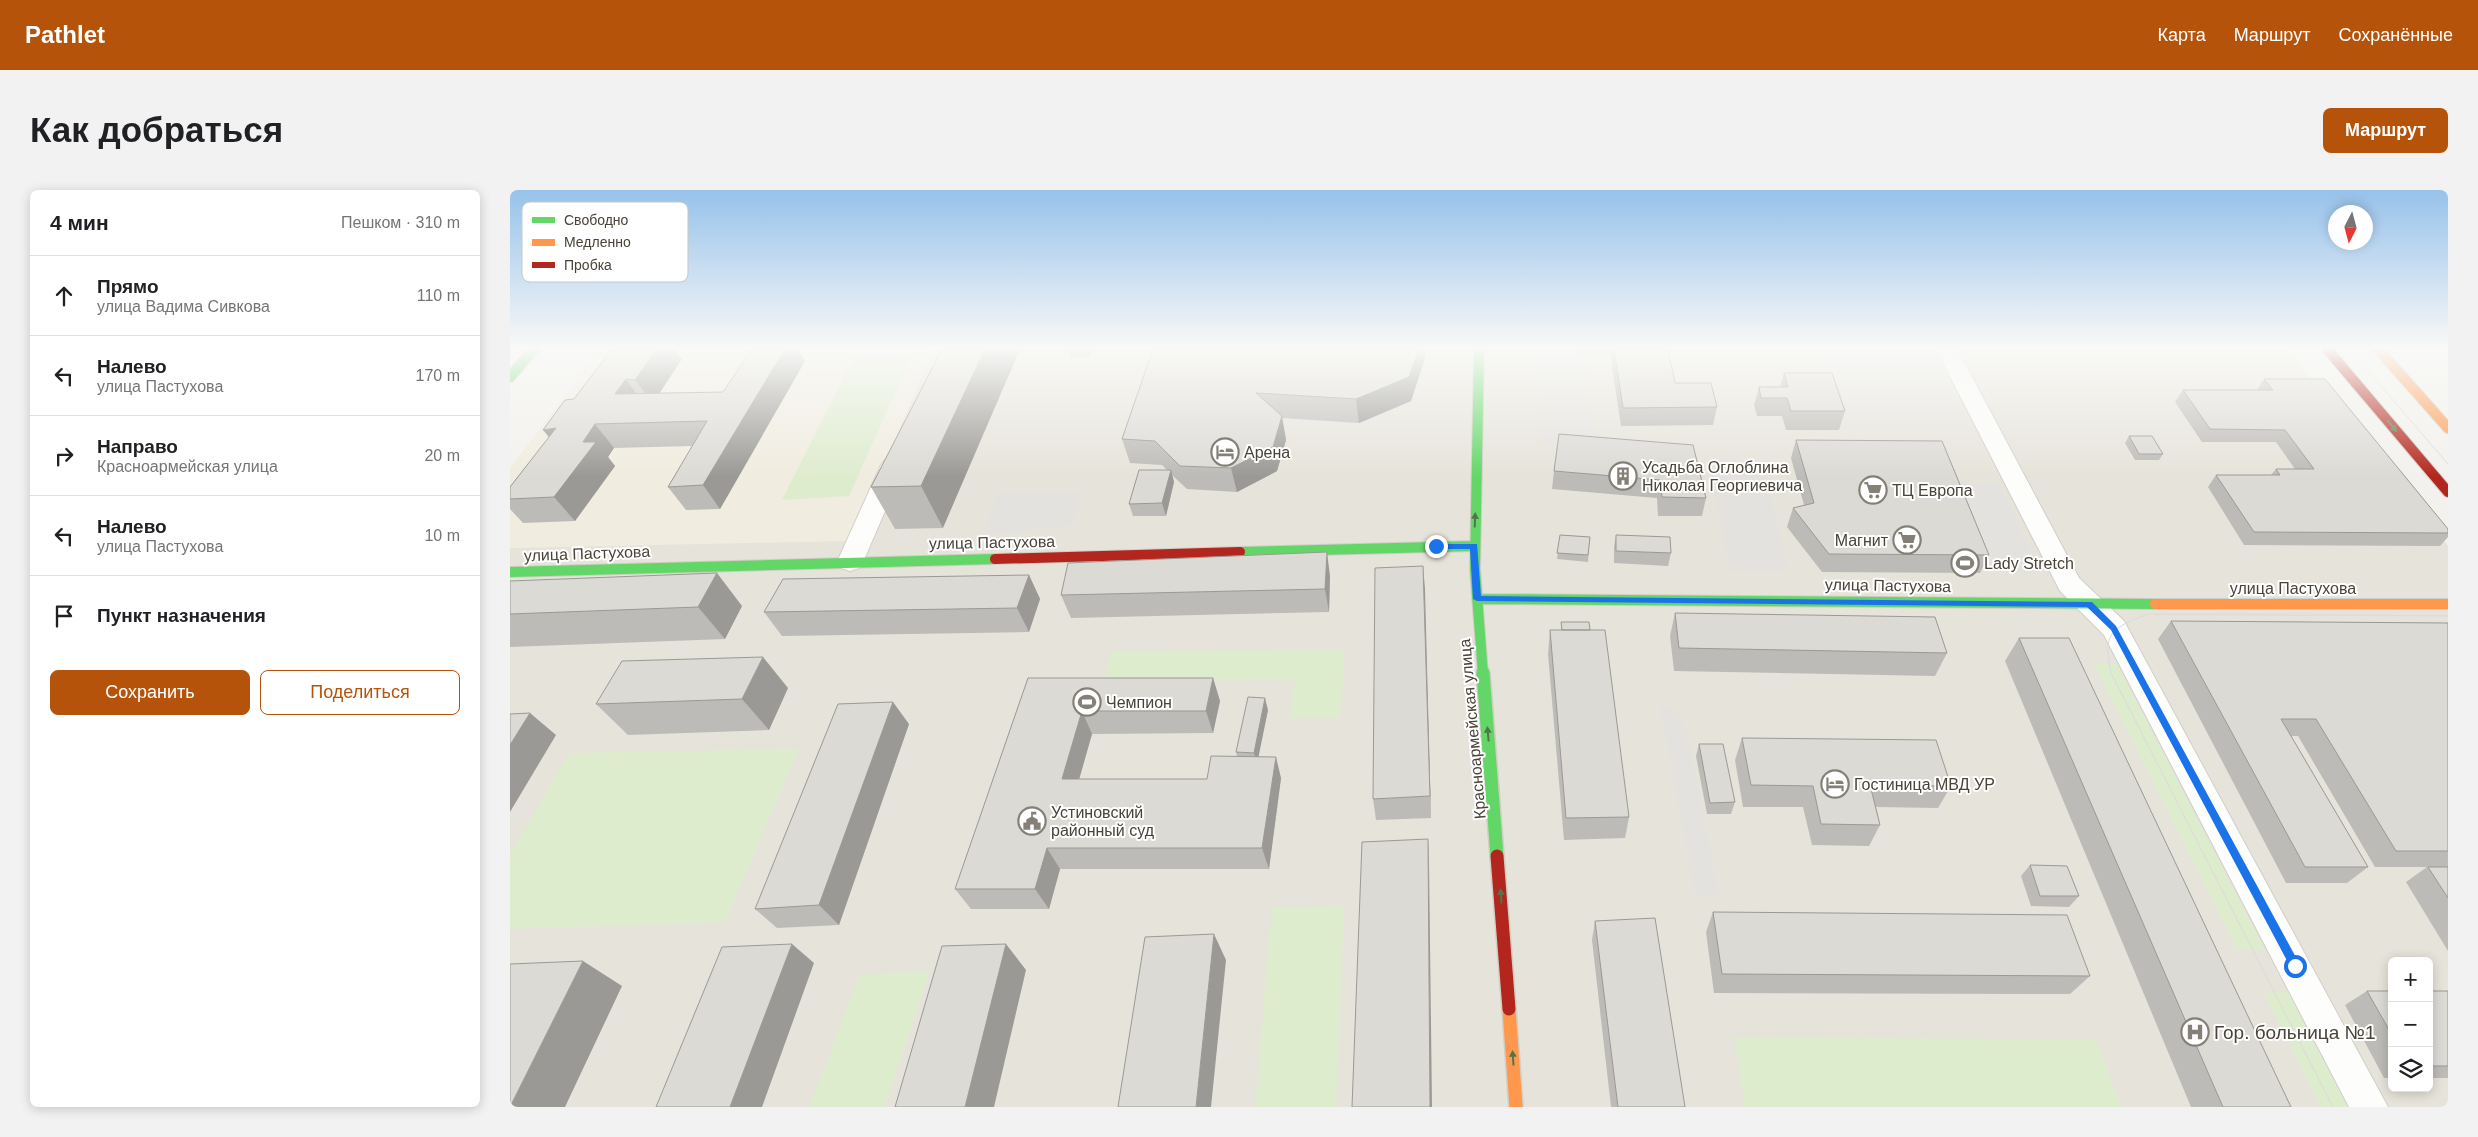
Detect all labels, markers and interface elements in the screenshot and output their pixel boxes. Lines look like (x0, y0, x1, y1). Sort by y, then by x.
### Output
text: Pathlet (25, 21, 105, 48)
text: Карта (2158, 25, 2206, 45)
text: Маршрут (2234, 25, 2310, 45)
text: Сохранённые (2338, 25, 2453, 45)
button: Маршрут (2323, 108, 2448, 153)
text: Как добраться (30, 110, 283, 149)
legend (522, 202, 688, 282)
north arrow (2328, 205, 2373, 250)
text: 4 мин (50, 211, 109, 234)
text: Свободно (564, 212, 629, 228)
text: Пешком · 310 m (341, 214, 460, 231)
text: Медленно (564, 234, 631, 250)
text: Пробка (564, 257, 612, 273)
text: Прямо (97, 276, 159, 297)
icon: ahead (50, 282, 78, 310)
text: 110 m (417, 287, 460, 304)
text: улица Вадима Сивкова (97, 298, 270, 315)
text: Налево (97, 356, 167, 377)
icon: left (50, 362, 78, 390)
text: 170 m (416, 367, 460, 384)
text: улица Пастухова (97, 378, 223, 395)
one-way arrow (2387, 419, 2398, 432)
text: Направо (97, 436, 178, 457)
hotel icon: Арена (1210, 437, 1240, 467)
icon: right (50, 442, 78, 470)
place label: Арена (1244, 444, 1290, 461)
text: 20 m (424, 447, 460, 464)
text: Красноармейская улица (97, 458, 278, 475)
place label: Усадьба Оглоблина Николая Георгиевича (1642, 459, 1802, 494)
building icon: Усадьба Оглоблина Николая Георгиевича (1608, 461, 1638, 491)
supermarket icon: ТЦ Европа (1858, 475, 1888, 505)
place label: ТЦ Европа (1892, 482, 1973, 499)
one-way arrow (1471, 512, 1479, 528)
text: Налево (97, 516, 167, 537)
icon: left (50, 522, 78, 550)
supermarket icon: Магнит (1892, 525, 1922, 555)
text: 10 m (424, 527, 460, 544)
place label: Магнит (1835, 532, 1889, 549)
street label: улица Пастухова (929, 533, 1055, 552)
route end (1425, 535, 1448, 558)
text: улица Пастухова (97, 538, 223, 555)
street label: улица Пастухова (524, 543, 651, 564)
sports icon: Lady Stretch (1950, 548, 1980, 578)
place label: Lady Stretch (1984, 555, 2074, 572)
street label: улица Пастухова (1825, 576, 1951, 595)
street label: улица Пастухова (2230, 580, 2356, 597)
icon: arrive (50, 602, 78, 630)
text: Пункт назначения (97, 605, 266, 626)
street label: Красноармейская улица (1456, 638, 1489, 820)
button: Сохранить (50, 670, 250, 715)
button: Поделиться (260, 670, 460, 715)
sports icon: Чемпион (1072, 687, 1102, 717)
place label: Чемпион (1106, 694, 1172, 711)
one-way arrow (1484, 726, 1492, 742)
hotel icon: Гостиница МВД УР (1820, 769, 1850, 799)
place label: Гостиница МВД УР (1854, 776, 1995, 793)
place label: Устиновский районный суд (1051, 804, 1155, 839)
public building icon: Устиновский районный суд (1017, 806, 1047, 836)
one-way arrow (1497, 888, 1505, 904)
route start (2284, 955, 2307, 978)
map controls (2388, 957, 2433, 1092)
button: + (2388, 957, 2433, 1002)
button: − (2388, 1002, 2433, 1047)
hospital icon: Гор. больница №1 (2180, 1017, 2210, 1047)
place label: Гор. больница №1 (2214, 1022, 2376, 1043)
button: layers (2388, 1047, 2433, 1092)
one-way arrow (1509, 1050, 1517, 1066)

